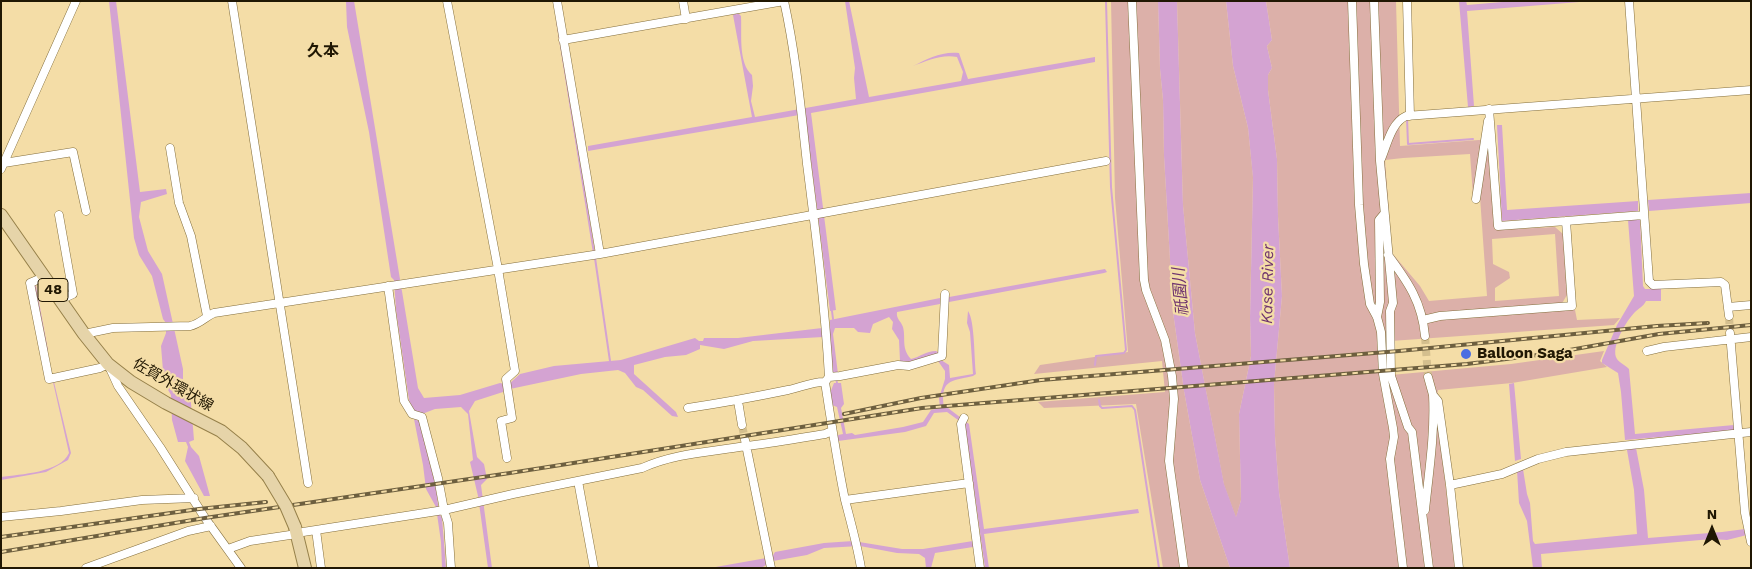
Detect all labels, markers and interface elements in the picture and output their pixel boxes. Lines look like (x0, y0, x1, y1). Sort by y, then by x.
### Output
district label: 久本 (307, 41, 339, 61)
water label: Kase River (1258, 244, 1278, 324)
water label: 祇園川 (1169, 267, 1193, 317)
road number: 48 (38, 278, 68, 302)
place label: Balloon Saga (1477, 345, 1573, 363)
marker: Balloon Saga (1459, 347, 1473, 361)
street label: 佐賀外環状線 (130, 355, 216, 415)
north arrow (1687, 504, 1737, 554)
text: N (1707, 506, 1717, 522)

